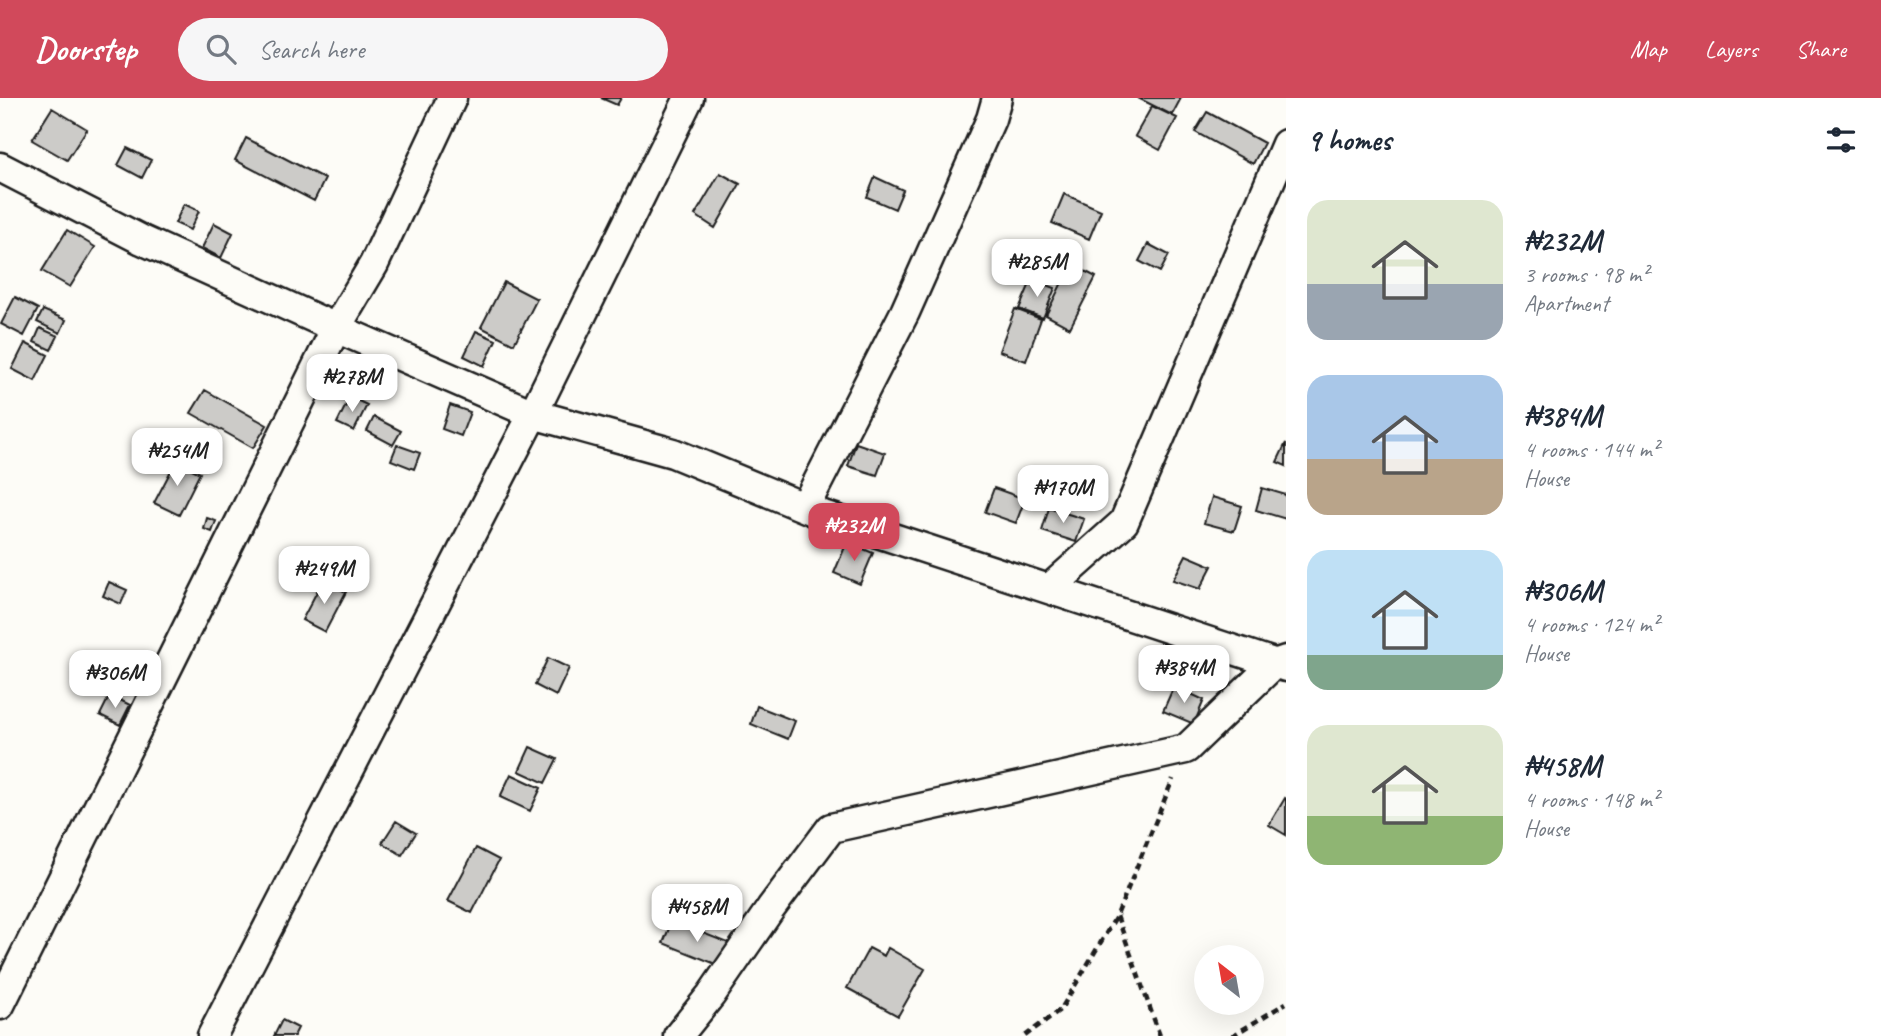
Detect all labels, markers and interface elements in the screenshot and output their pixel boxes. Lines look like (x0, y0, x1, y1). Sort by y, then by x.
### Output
search box (178, 18, 668, 81)
text: Doorstep (35, 28, 136, 70)
icon: search (202, 30, 240, 68)
text: Search here (258, 33, 364, 66)
text: Map (1630, 34, 1667, 64)
text: Layers (1705, 34, 1758, 64)
text: Share (1796, 34, 1846, 64)
text: 9 homes (1307, 121, 1391, 159)
icon: filters (1822, 121, 1860, 159)
text: ₦232M (1524, 222, 1601, 260)
icon: home (1363, 228, 1447, 312)
pin: ₦285M (988, 240, 1086, 299)
text: ₦285M (1008, 247, 1066, 276)
text: 3 rooms · 98 m² (1524, 260, 1648, 289)
text: Apartment (1524, 289, 1609, 318)
pin: ₦278M (303, 354, 401, 414)
text: ₦278M (322, 362, 382, 391)
text: ₦384M (1524, 397, 1601, 435)
icon: home (1363, 403, 1447, 487)
pin: ₦254M (128, 428, 226, 488)
text: 4 rooms · 144 m² (1524, 435, 1659, 464)
text: ₦254M (148, 436, 206, 465)
text: House (1524, 464, 1569, 493)
pin: ₦170M (1014, 466, 1112, 525)
text: ₦170M (1033, 473, 1093, 502)
pin: ₦232M (805, 504, 903, 563)
text: ₦232M (824, 511, 884, 540)
pin: ₦249M (275, 546, 373, 606)
text: ₦249M (295, 554, 353, 583)
text: ₦306M (1524, 572, 1602, 610)
icon: home (1363, 578, 1447, 662)
text: 4 rooms · 124 m² (1524, 610, 1659, 639)
text: House (1524, 639, 1569, 668)
pin: ₦384M (1135, 646, 1233, 705)
pin: ₦306M (66, 650, 164, 710)
text: ₦384M (1154, 653, 1214, 682)
text: ₦306M (85, 658, 145, 687)
text: ₦458M (1524, 747, 1601, 785)
icon: home (1363, 753, 1447, 837)
text: 4 rooms · 148 m² (1524, 785, 1659, 814)
text: House (1524, 814, 1569, 843)
pin: ₦458M (648, 884, 746, 944)
text: ₦458M (668, 892, 726, 921)
north arrow (1194, 945, 1264, 1015)
map controls (1194, 945, 1264, 1015)

